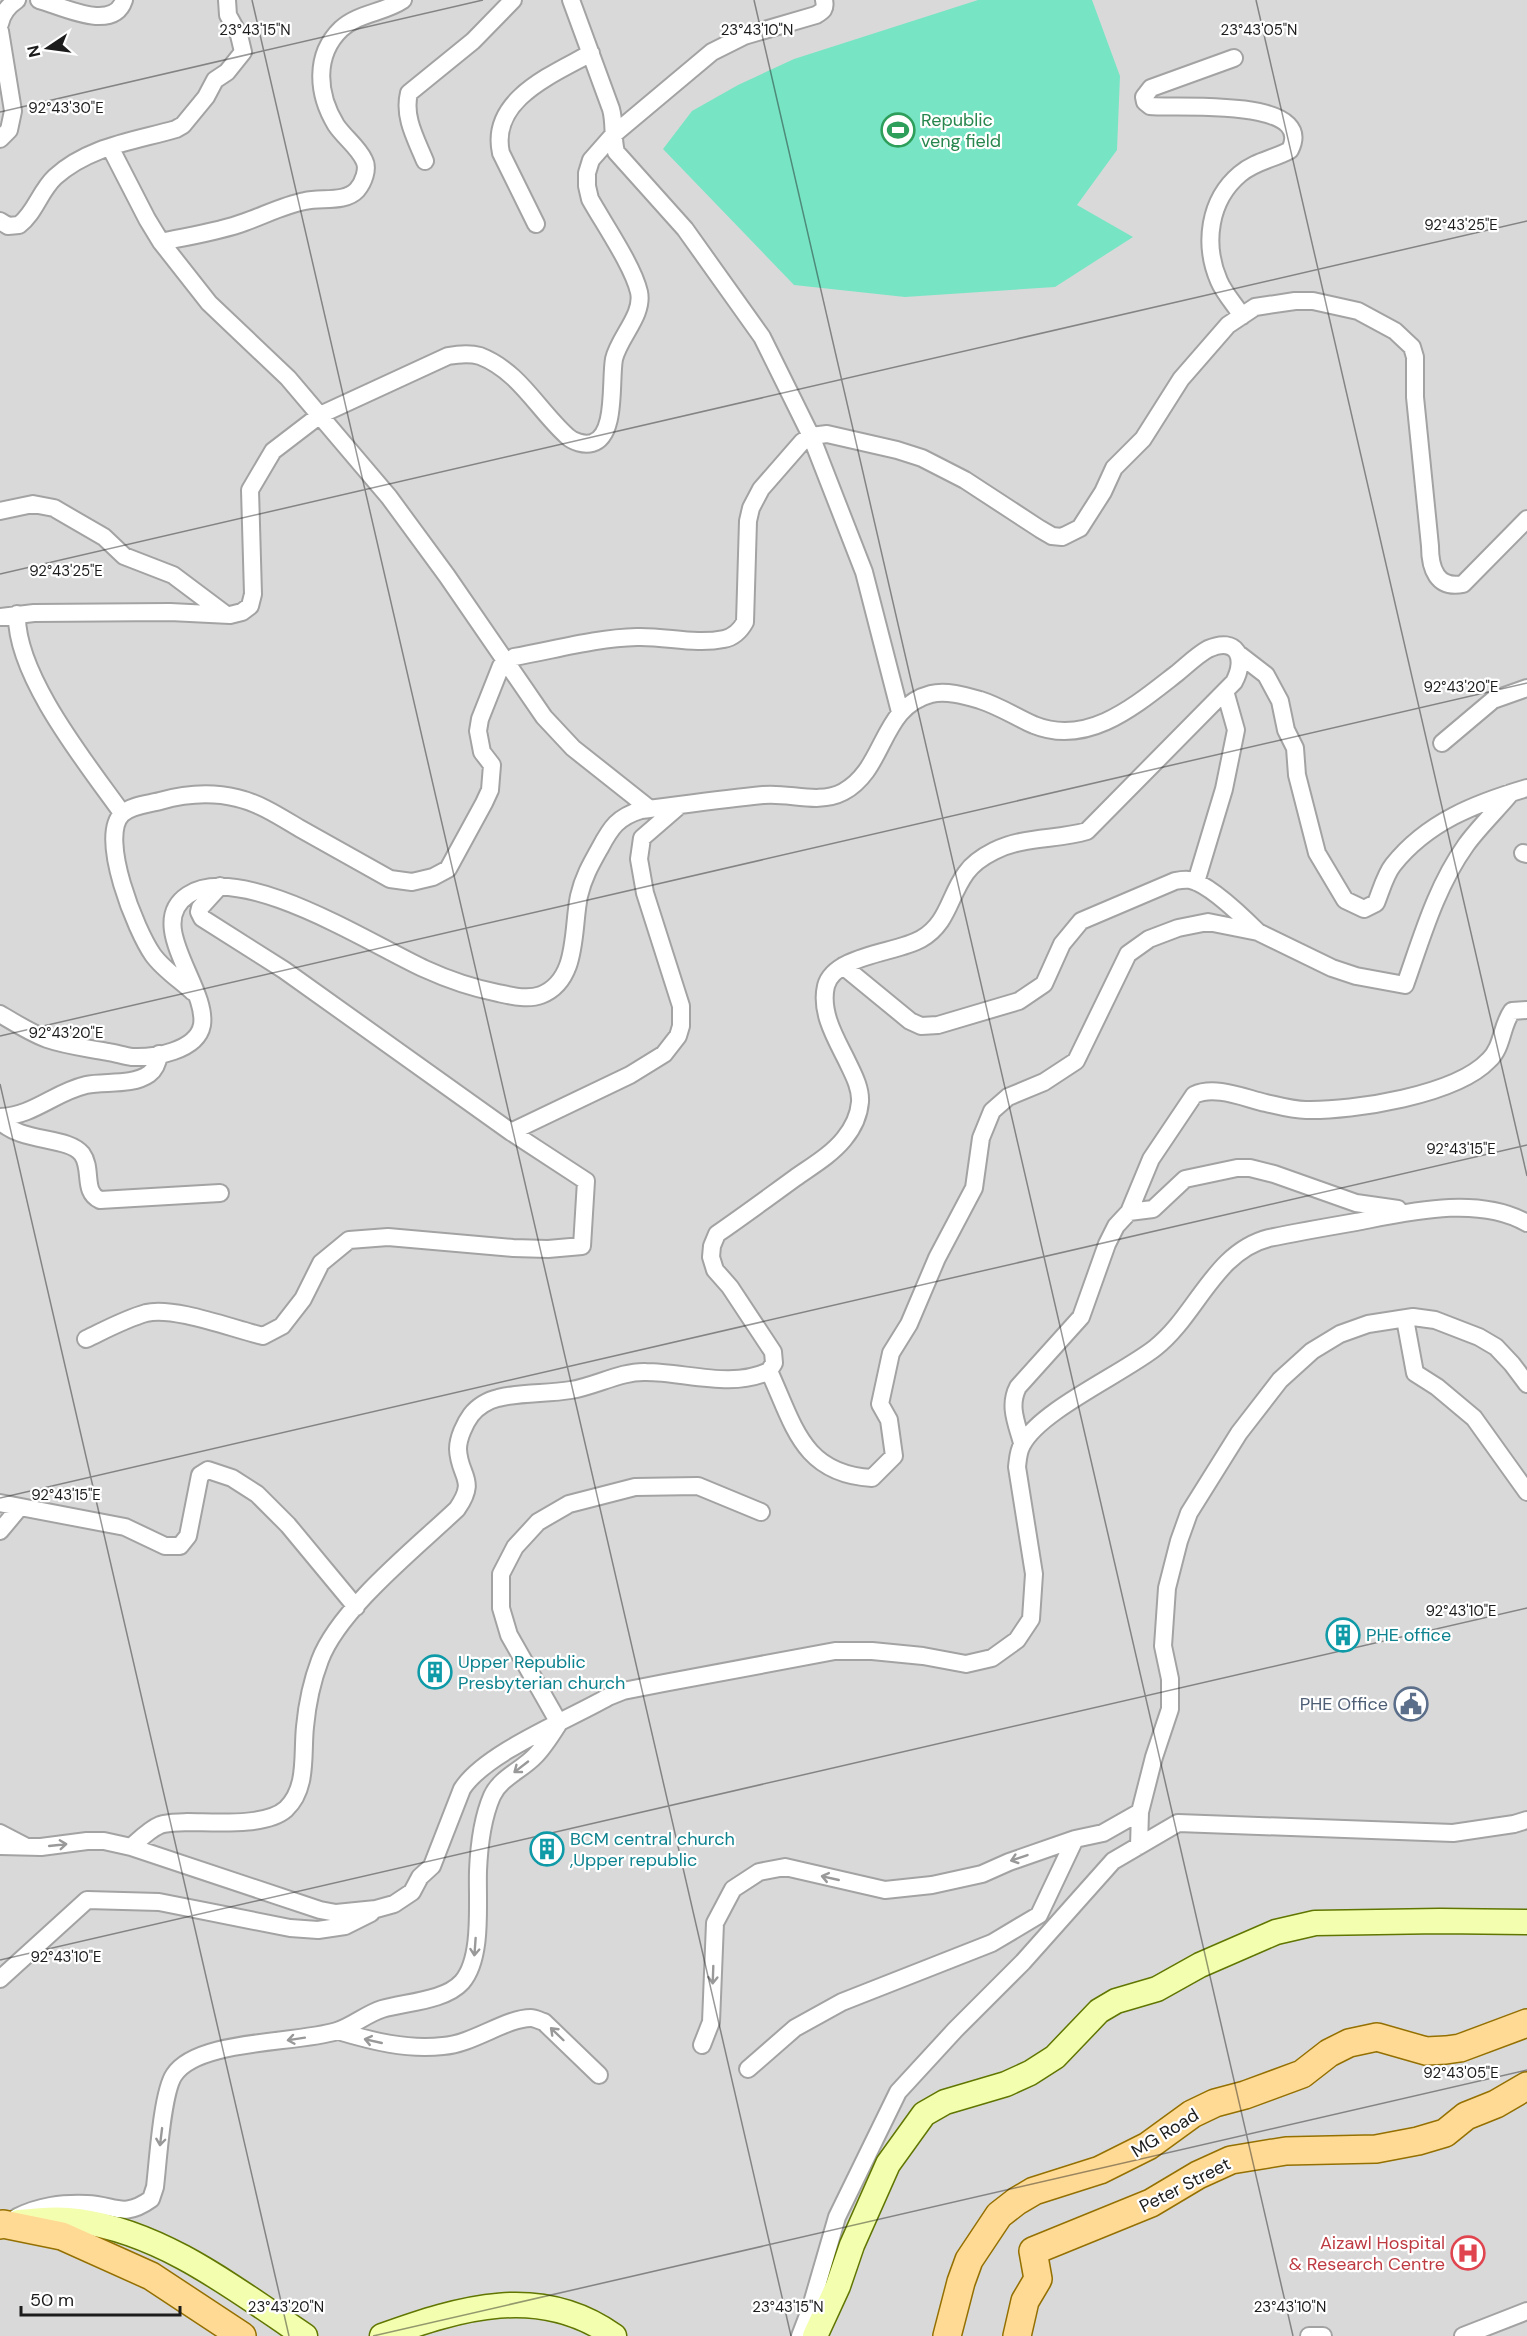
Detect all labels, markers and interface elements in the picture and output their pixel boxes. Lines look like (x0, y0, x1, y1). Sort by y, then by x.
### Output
north arrow (18, 18, 78, 78)
text: 23°43'15"N (219, 20, 291, 40)
text: 23°43'10"N (721, 20, 793, 40)
text: 23°43'05"N (1221, 20, 1297, 40)
text: N (22, 43, 45, 59)
text: 92°43'30"E (28, 98, 104, 118)
place label: Republic veng field (921, 108, 1001, 153)
sports icon: Republic veng field (880, 112, 916, 148)
text: 92°43'25"E (1424, 215, 1498, 235)
text: 92°43'25"E (29, 561, 103, 581)
text: 92°43'20"E (1424, 677, 1498, 697)
text: 92°43'20"E (29, 1023, 103, 1043)
text: 92°43'15"E (1426, 1139, 1496, 1159)
text: 92°43'15"E (31, 1485, 101, 1505)
text: 92°43'10"E (1425, 1601, 1497, 1621)
building icon: PHE office (1325, 1617, 1361, 1653)
place label: PHE office (1366, 1623, 1451, 1647)
place label: Upper Republic Presbyterian church (458, 1650, 625, 1695)
building icon: Upper Republic Presbyterian church (417, 1654, 453, 1690)
public building icon: PHE Office (1393, 1686, 1429, 1722)
place label: PHE Office (1300, 1692, 1388, 1716)
one-way arrow (514, 1761, 530, 1774)
place label: BCM central church ,Upper republic (570, 1827, 735, 1872)
building icon: BCM central church ,Upper republic (529, 1831, 565, 1867)
one-way arrow (48, 1839, 68, 1850)
one-way arrow (1010, 1854, 1029, 1865)
one-way arrow (821, 1871, 840, 1883)
one-way arrow (469, 1937, 480, 1957)
text: 92°43'10"E (30, 1947, 102, 1967)
one-way arrow (707, 1965, 719, 1985)
one-way arrow (549, 2027, 564, 2042)
one-way arrow (286, 2033, 306, 2044)
one-way arrow (364, 2035, 383, 2046)
text: 92°43'05"E (1423, 2063, 1499, 2083)
street label: MG Road (1127, 2103, 1203, 2163)
one-way arrow (156, 2127, 167, 2147)
street label: Peter Street (1135, 2152, 1235, 2218)
place label: Aizawl Hospital & Research Centre (1289, 2231, 1445, 2276)
hospital icon: Aizawl Hospital & Research Centre (1450, 2235, 1486, 2271)
scale bar (21, 2279, 180, 2317)
text: 50 m (30, 2288, 74, 2312)
text: 23°43'20"N (248, 2297, 324, 2317)
text: 23°43'15"N (752, 2297, 824, 2317)
text: 23°43'10"N (1254, 2297, 1326, 2317)

